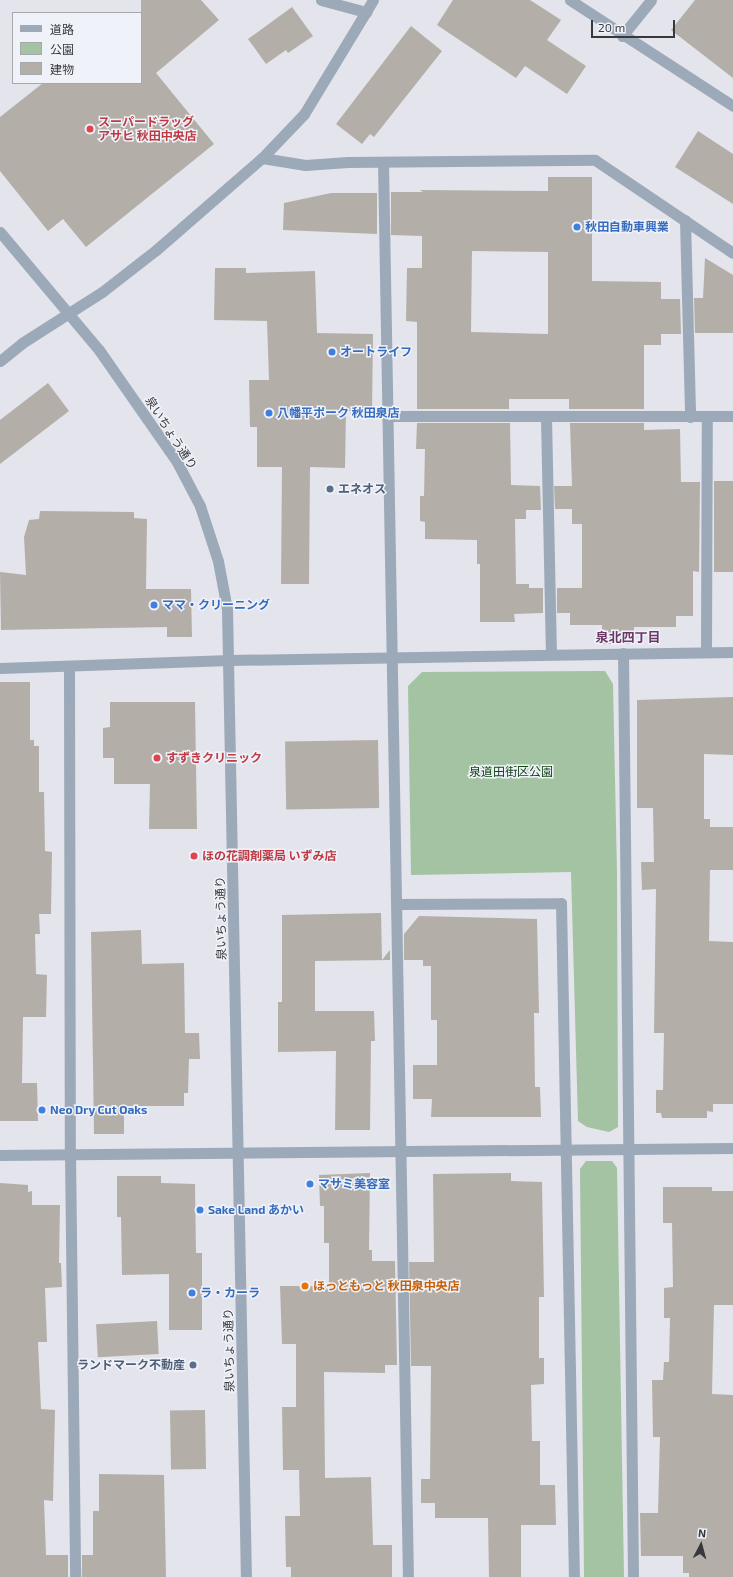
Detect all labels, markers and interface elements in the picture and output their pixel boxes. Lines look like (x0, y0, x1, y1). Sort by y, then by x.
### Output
legend (12, 12, 142, 84)
scale bar (593, 12, 677, 38)
text: 20 m (598, 20, 625, 34)
text: 道路 (50, 22, 74, 36)
text: 公園 (50, 42, 74, 56)
text: 建物 (50, 62, 74, 76)
place label: スーパードラッグ アサヒ 秋田中央店 (98, 115, 197, 143)
marker: スーパードラッグ アサヒ 秋田中央店 (85, 124, 95, 134)
place label: 秋田自動車興業 (585, 220, 669, 234)
marker: 秋田自動車興業 (572, 222, 582, 232)
place label: オートライフ (340, 345, 412, 359)
marker: オートライフ (327, 347, 337, 357)
street label: 泉いちょう通り (142, 394, 200, 472)
place label: 八幡平ポーク 秋田泉店 (277, 406, 400, 420)
marker: 八幡平ポーク 秋田泉店 (264, 408, 274, 418)
place label: エネオス (338, 482, 386, 496)
marker: エネオス (325, 484, 335, 494)
place label: ママ・クリーニング (162, 598, 270, 612)
marker: ママ・クリーニング (149, 600, 159, 610)
district label: 泉北四丁目 (596, 629, 660, 645)
place label: すずきクリニック (166, 751, 262, 765)
marker: すずきクリニック (151, 752, 163, 764)
park label: 泉道田街区公園 (469, 765, 553, 779)
place label: ほの花調剤薬局 いずみ店 (202, 849, 337, 863)
marker: ほの花調剤薬局 いずみ店 (189, 851, 199, 861)
street label: 泉いちょう通り (213, 876, 229, 960)
place label: Neo Dry Cut Oaks (50, 1103, 148, 1117)
marker: Neo Dry Cut Oaks (37, 1105, 47, 1115)
place label: マサミ美容室 (318, 1177, 390, 1191)
marker: マサミ美容室 (305, 1179, 315, 1189)
place label: Sake Land あかい (208, 1203, 304, 1217)
marker: Sake Land あかい (195, 1205, 205, 1215)
place label: ほっともっと 秋田泉中央店 (313, 1279, 460, 1293)
marker: ほっともっと 秋田泉中央店 (300, 1281, 310, 1291)
place label: ラ・カーラ (200, 1286, 260, 1300)
marker: ラ・カーラ (187, 1288, 197, 1298)
street label: 泉いちょう通り (221, 1308, 237, 1392)
place label: ランドマーク不動産 (77, 1358, 185, 1372)
marker: ランドマーク不動産 (188, 1360, 198, 1370)
north arrow (681, 1525, 721, 1565)
text: N (698, 1526, 707, 1539)

